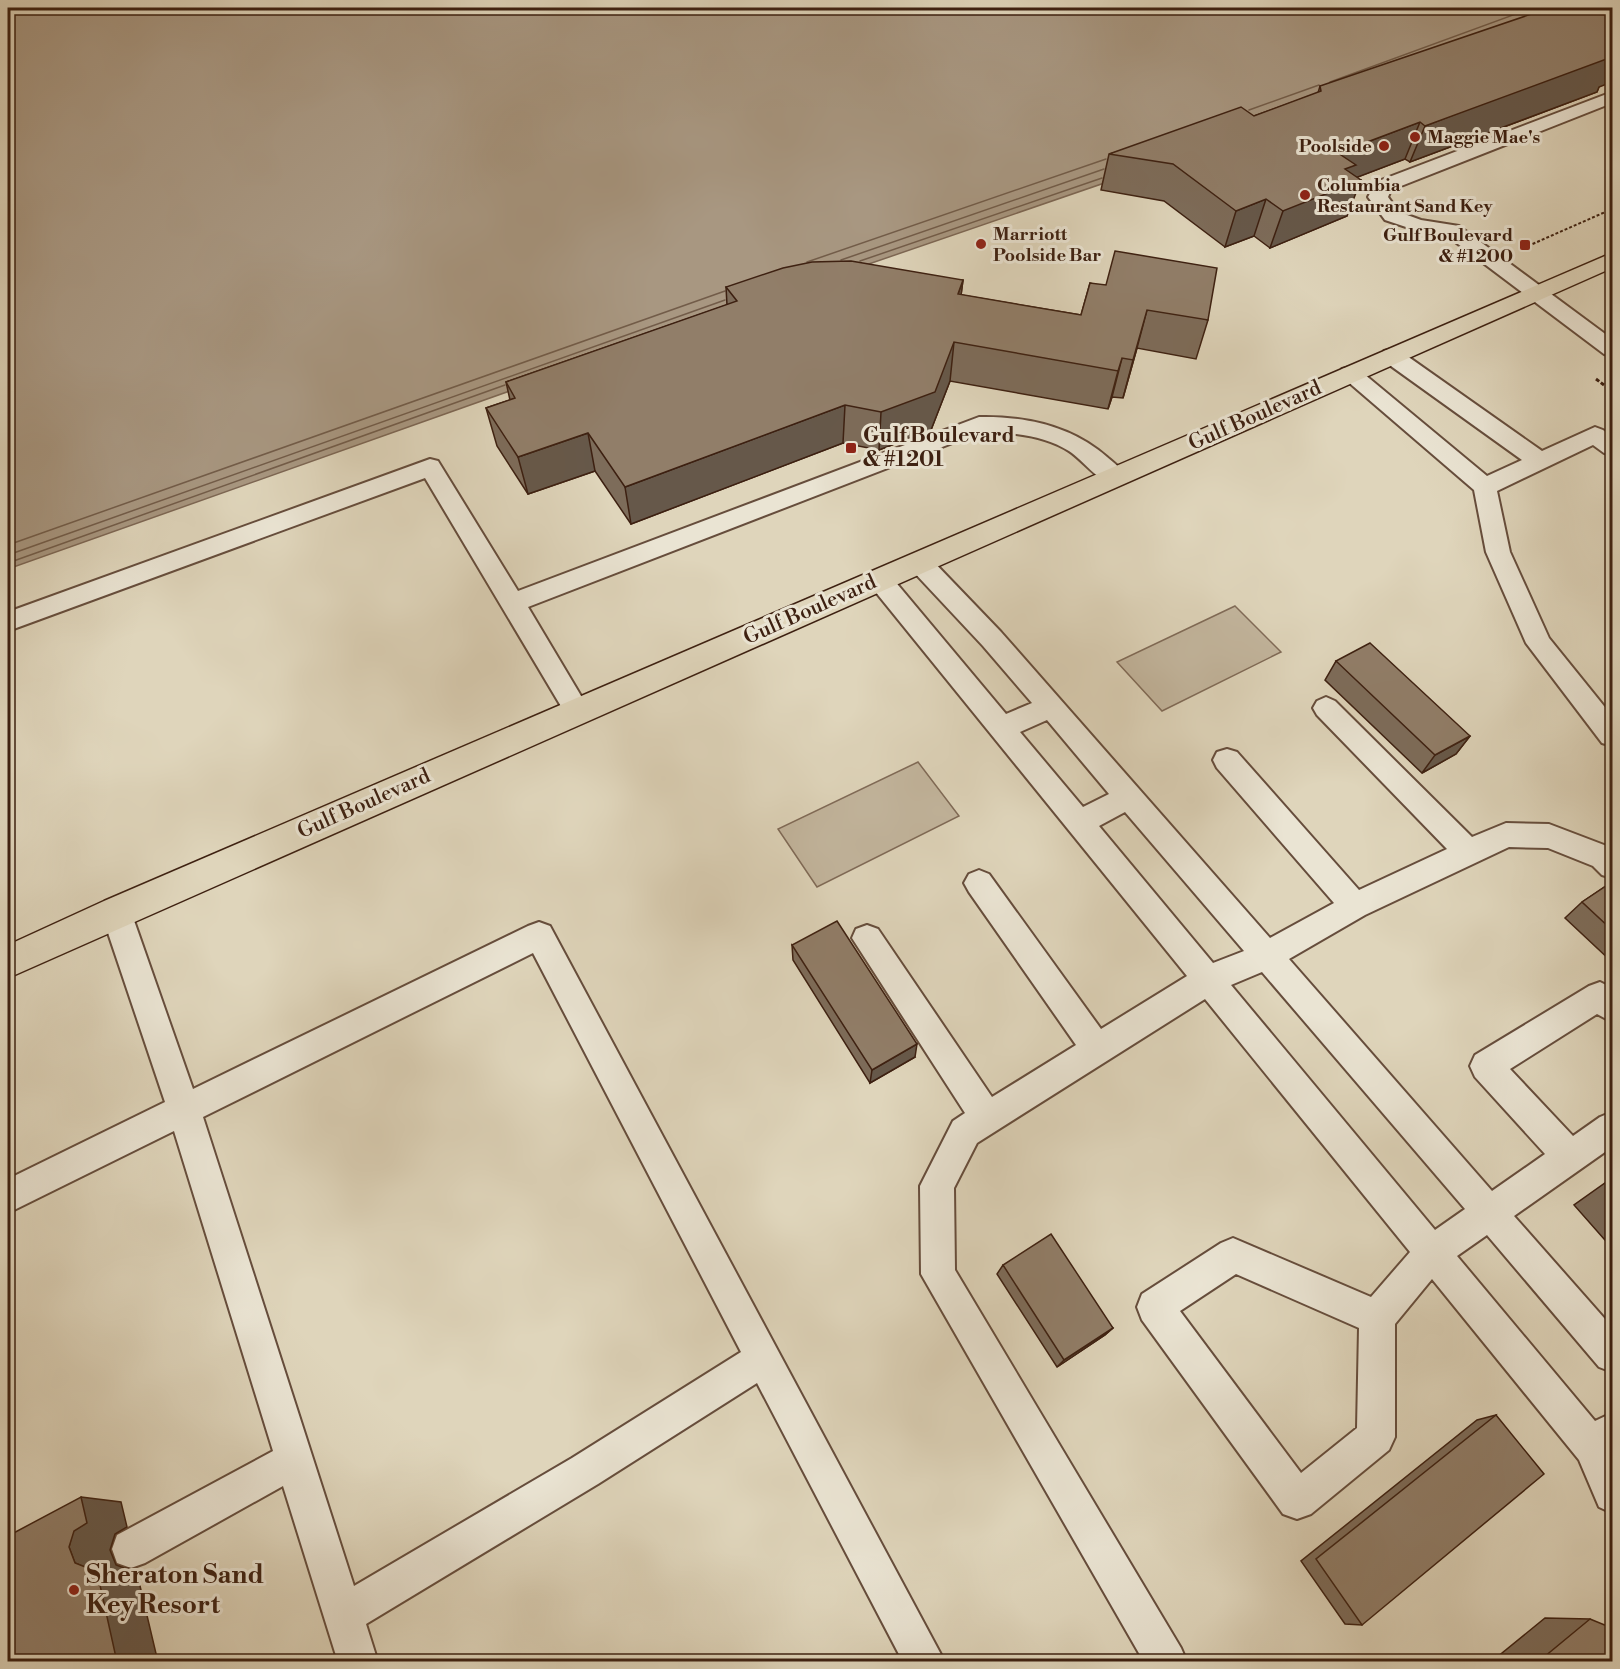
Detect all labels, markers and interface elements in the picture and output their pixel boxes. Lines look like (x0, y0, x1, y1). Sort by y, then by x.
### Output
place label: Maggie Mae's (1427, 126, 1541, 149)
marker: Maggie Mae's (1408, 130, 1422, 144)
place label: Poolside (1299, 135, 1372, 158)
marker: Poolside (1377, 139, 1391, 153)
place label: Columbia Restaurant Sand Key (1317, 174, 1494, 218)
marker: Columbia Restaurant Sand Key (1298, 188, 1312, 202)
place label: Marriott Poolside Bar (993, 223, 1101, 267)
place label: Gulf Boulevard & #1200 (1383, 224, 1513, 268)
marker: Marriott Poolside Bar (974, 237, 988, 251)
marker: Gulf Boulevard & #1200 (1518, 238, 1532, 252)
street label: Gulf Boulevard (1185, 375, 1326, 457)
place label: Gulf Boulevard & #1201 (863, 423, 1015, 473)
marker: Gulf Boulevard & #1201 (844, 441, 858, 455)
street label: Gulf Boulevard (740, 569, 881, 651)
street label: Gulf Boulevard (294, 763, 435, 845)
place label: Sheraton Sand Key Resort (86, 1559, 264, 1621)
marker: Sheraton Sand Key Resort (67, 1583, 81, 1597)

